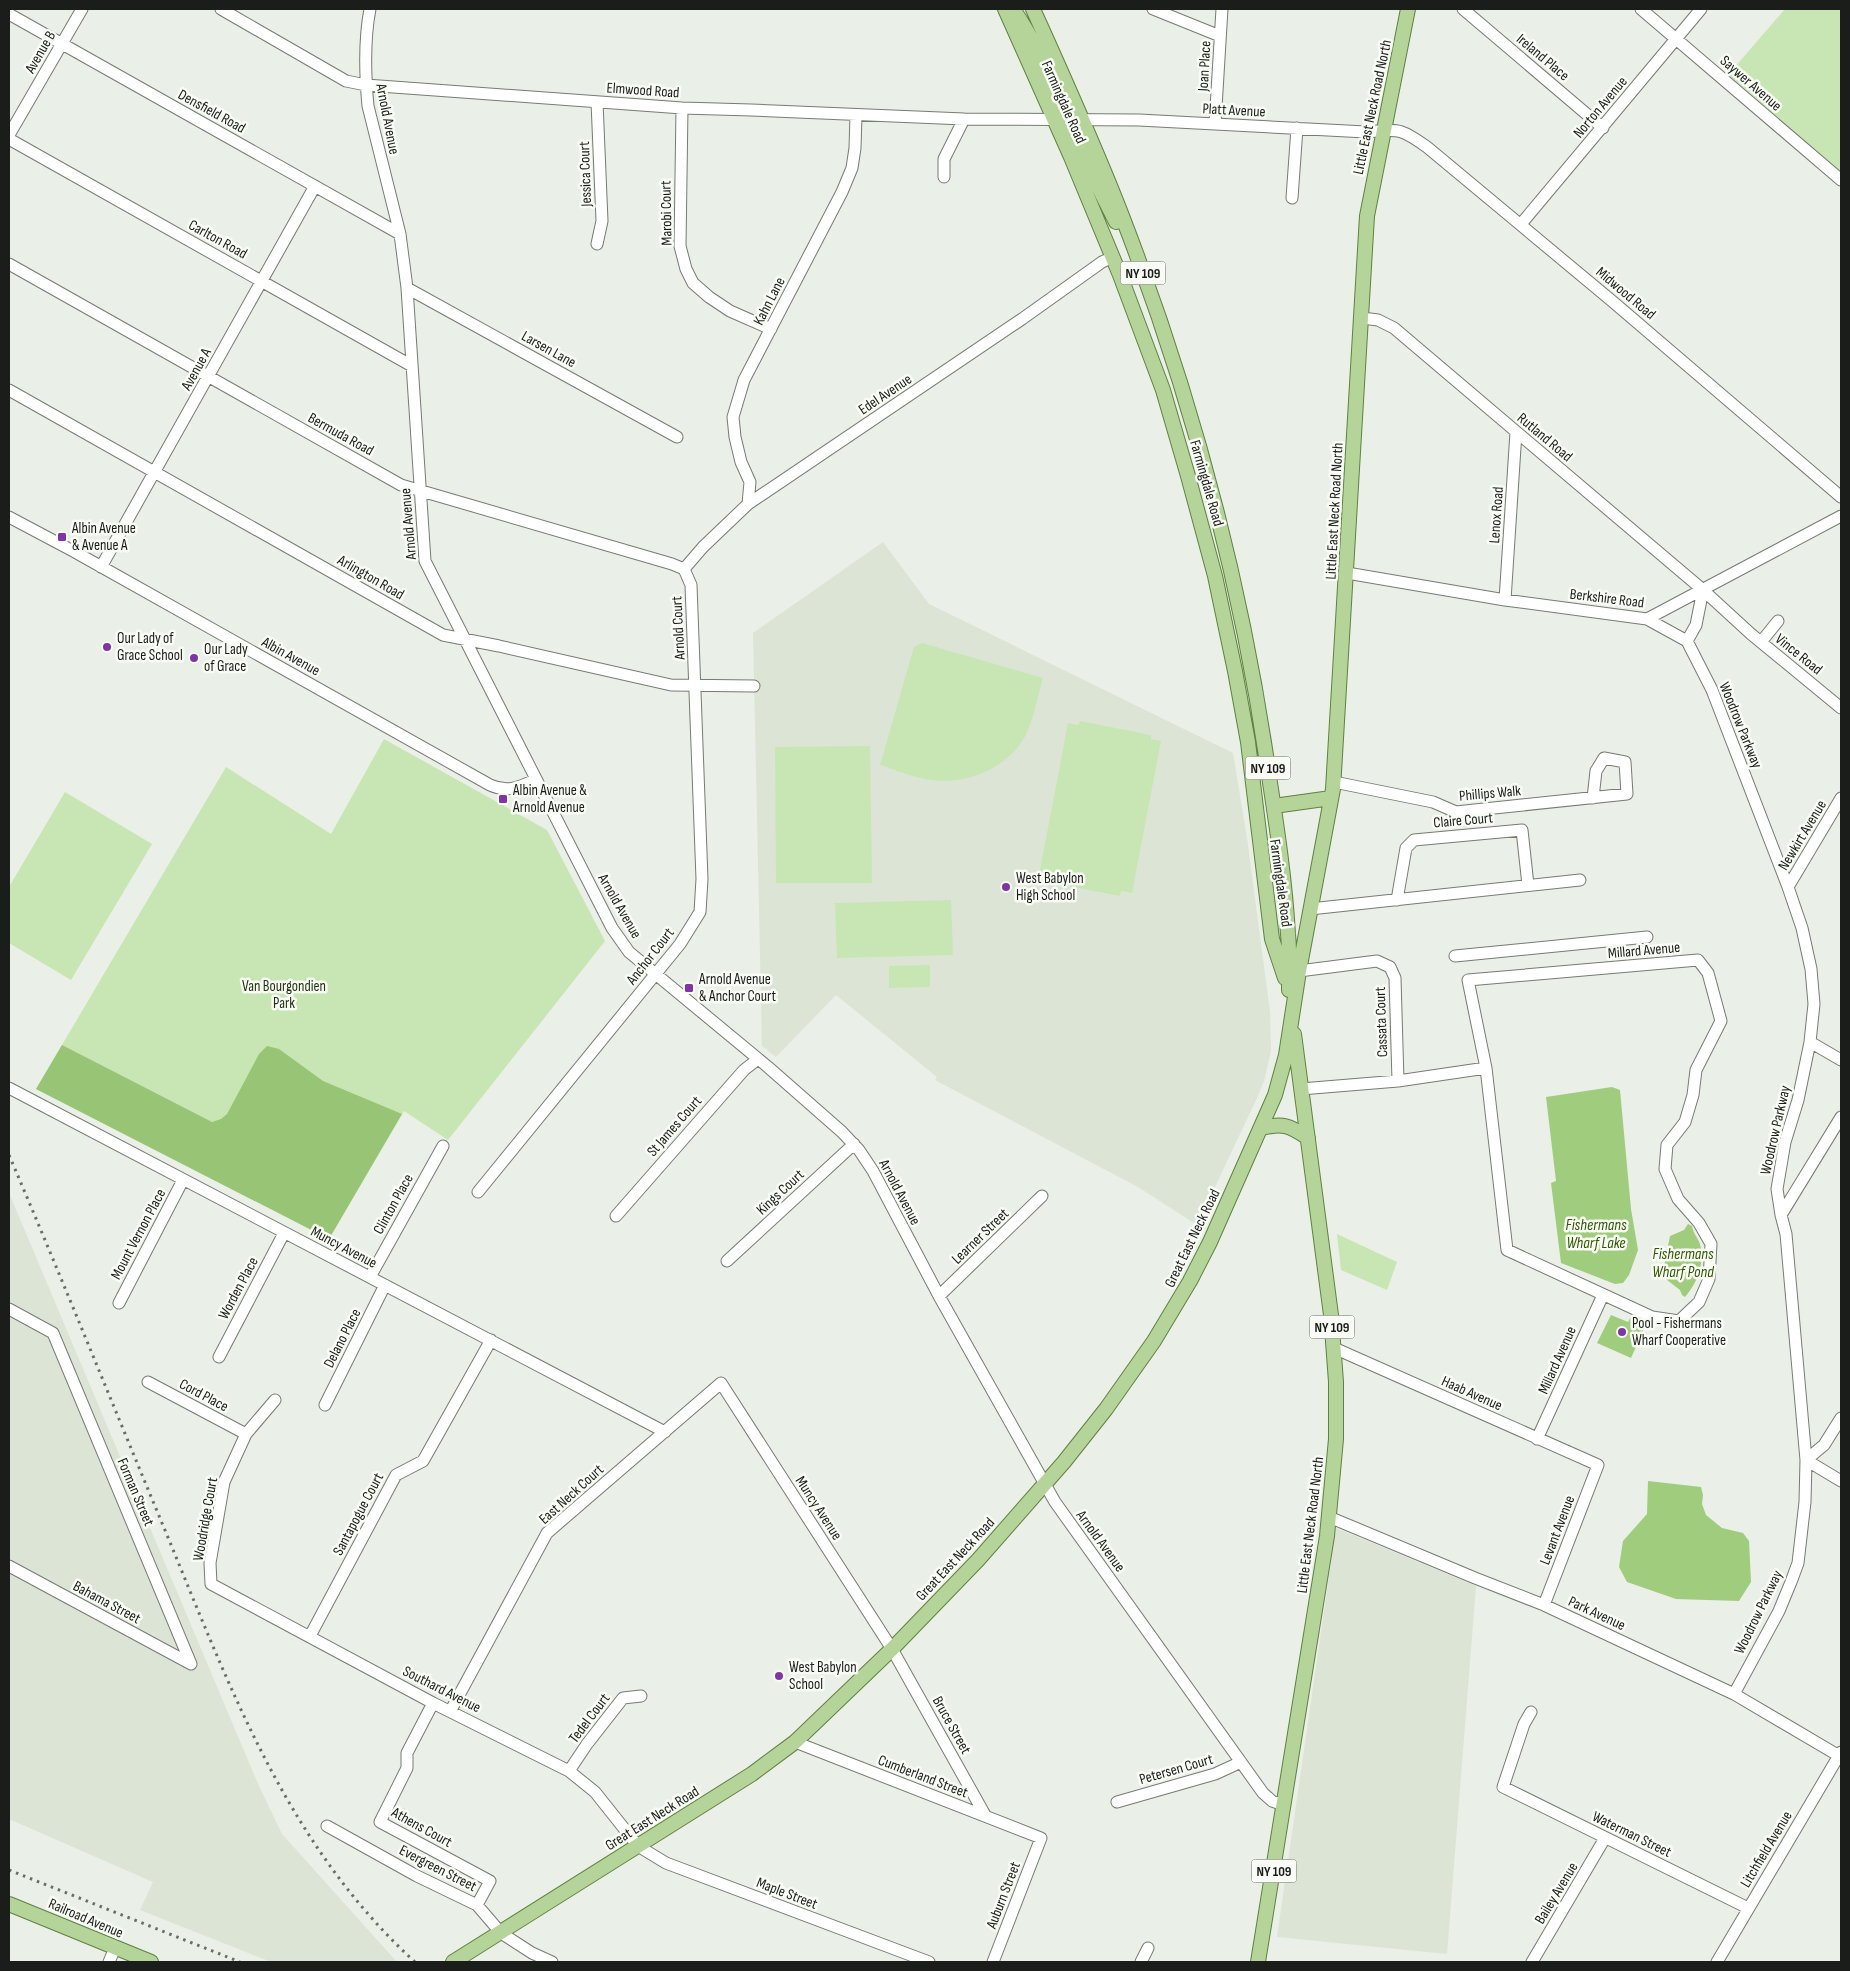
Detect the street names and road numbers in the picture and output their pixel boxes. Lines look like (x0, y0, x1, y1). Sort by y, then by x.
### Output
street label: Avenue B (20, 27, 60, 78)
street label: Ireland Place (1512, 30, 1573, 85)
street label: Little East Neck Road North (1349, 38, 1396, 176)
street label: Joan Place (1194, 40, 1215, 93)
street label: Saywer Avenue (1716, 51, 1785, 115)
street label: Farmingdale Road (1037, 58, 1090, 146)
street label: Norton Avenue (1569, 73, 1632, 142)
street label: Elmwood Road (606, 78, 680, 103)
street label: Arnold Avenue (371, 81, 404, 156)
street label: Densfield Road (175, 85, 249, 138)
street label: Platt Avenue (1202, 99, 1266, 122)
street label: Jessica Court (575, 141, 596, 208)
street label: Marobi Court (656, 180, 677, 246)
street label: Carlton Road (185, 216, 251, 263)
road number: NY 109 (1120, 262, 1166, 284)
street label: Midwood Road (1592, 263, 1660, 324)
street label: Kahn Lane (749, 274, 790, 328)
street label: Larsen Lane (518, 327, 579, 372)
street label: Avenue A (177, 344, 216, 395)
street label: Edel Avenue (855, 370, 916, 419)
street label: Bermuda Road (305, 409, 377, 460)
street label: Rutland Road (1513, 409, 1576, 466)
street label: Farmingdale Road (1185, 438, 1228, 528)
street label: Little East Neck Road North (1321, 442, 1348, 580)
street label: Lenox Road (1485, 486, 1508, 544)
street label: Arnold Avenue (396, 487, 421, 562)
street label: Arlington Road (333, 550, 407, 604)
street label: Berkshire Road (1569, 585, 1645, 612)
street label: Arnold Court (667, 595, 690, 661)
street label: Vince Road (1771, 630, 1826, 679)
street label: Albin Avenue (257, 632, 323, 680)
street label: Woodrow Parkway (1715, 679, 1766, 771)
road number: NY 109 (1246, 756, 1290, 780)
street label: Phillips Walk (1458, 781, 1522, 806)
street label: Newkirt Avenue (1774, 797, 1831, 874)
street label: Claire Court (1432, 808, 1494, 833)
street label: Farmingdale Road (1265, 838, 1296, 928)
street label: Arnold Avenue (593, 870, 646, 942)
street label: Anchor Court (622, 924, 679, 989)
street label: Millard Avenue (1607, 938, 1681, 963)
street label: Cassata Court (1371, 986, 1392, 1058)
street label: Woodrow Parkway (1756, 1083, 1795, 1177)
street label: St James Court (643, 1092, 706, 1161)
street label: Arnold Avenue (874, 1155, 925, 1228)
street label: Kings Court (752, 1165, 809, 1219)
street label: Clinton Place (369, 1171, 418, 1238)
street label: Mount Vernon Place (107, 1186, 170, 1283)
street label: Great East Neck Road (1160, 1186, 1224, 1291)
street label: Learner Street (948, 1204, 1013, 1268)
street label: Muncy Avenue (307, 1222, 380, 1273)
street label: Worden Place (214, 1254, 263, 1323)
street label: Delano Place (319, 1305, 365, 1371)
road number: NY 109 (1310, 1315, 1354, 1338)
street label: Millard Avenue (1534, 1323, 1581, 1397)
street label: Haab Avenue (1438, 1372, 1505, 1415)
street label: Cord Place (176, 1375, 232, 1416)
street label: Forman Street (113, 1455, 158, 1529)
street label: Little East Neck Road North (1293, 1456, 1328, 1594)
street label: East Neck Court (535, 1460, 608, 1528)
street label: Santapogue Court (329, 1469, 388, 1559)
street label: Muncy Avenue (791, 1473, 846, 1544)
street label: Woodridge Court (189, 1475, 222, 1562)
street label: Levant Avenue (1536, 1493, 1579, 1568)
street label: Arnold Avenue (1071, 1506, 1129, 1576)
street label: Great East Neck Road (912, 1514, 999, 1605)
street label: Woodrow Parkway (1730, 1567, 1787, 1657)
street label: Bahama Street (70, 1577, 144, 1628)
street label: Park Avenue (1565, 1592, 1628, 1635)
street label: Southard Avenue (400, 1662, 484, 1717)
street label: Tedel Court (565, 1689, 614, 1747)
street label: Bruce Street (928, 1693, 975, 1758)
street label: Petersen Court (1137, 1750, 1216, 1789)
street label: Cumberland Street (875, 1751, 971, 1803)
street label: Great East Neck Road (602, 1782, 703, 1855)
street label: Athens Court (387, 1803, 456, 1852)
street label: Waterman Street (1589, 1807, 1675, 1862)
street label: Litchfield Avenue (1736, 1808, 1797, 1891)
street label: Evergreen Street (396, 1841, 480, 1896)
street label: Auburn Street (982, 1859, 1025, 1932)
street label: Bailey Avenue (1531, 1859, 1582, 1928)
road number: NY 109 (1252, 1860, 1296, 1882)
street label: Maple Street (754, 1873, 820, 1914)
street label: Railroad Avenue (46, 1894, 126, 1943)

